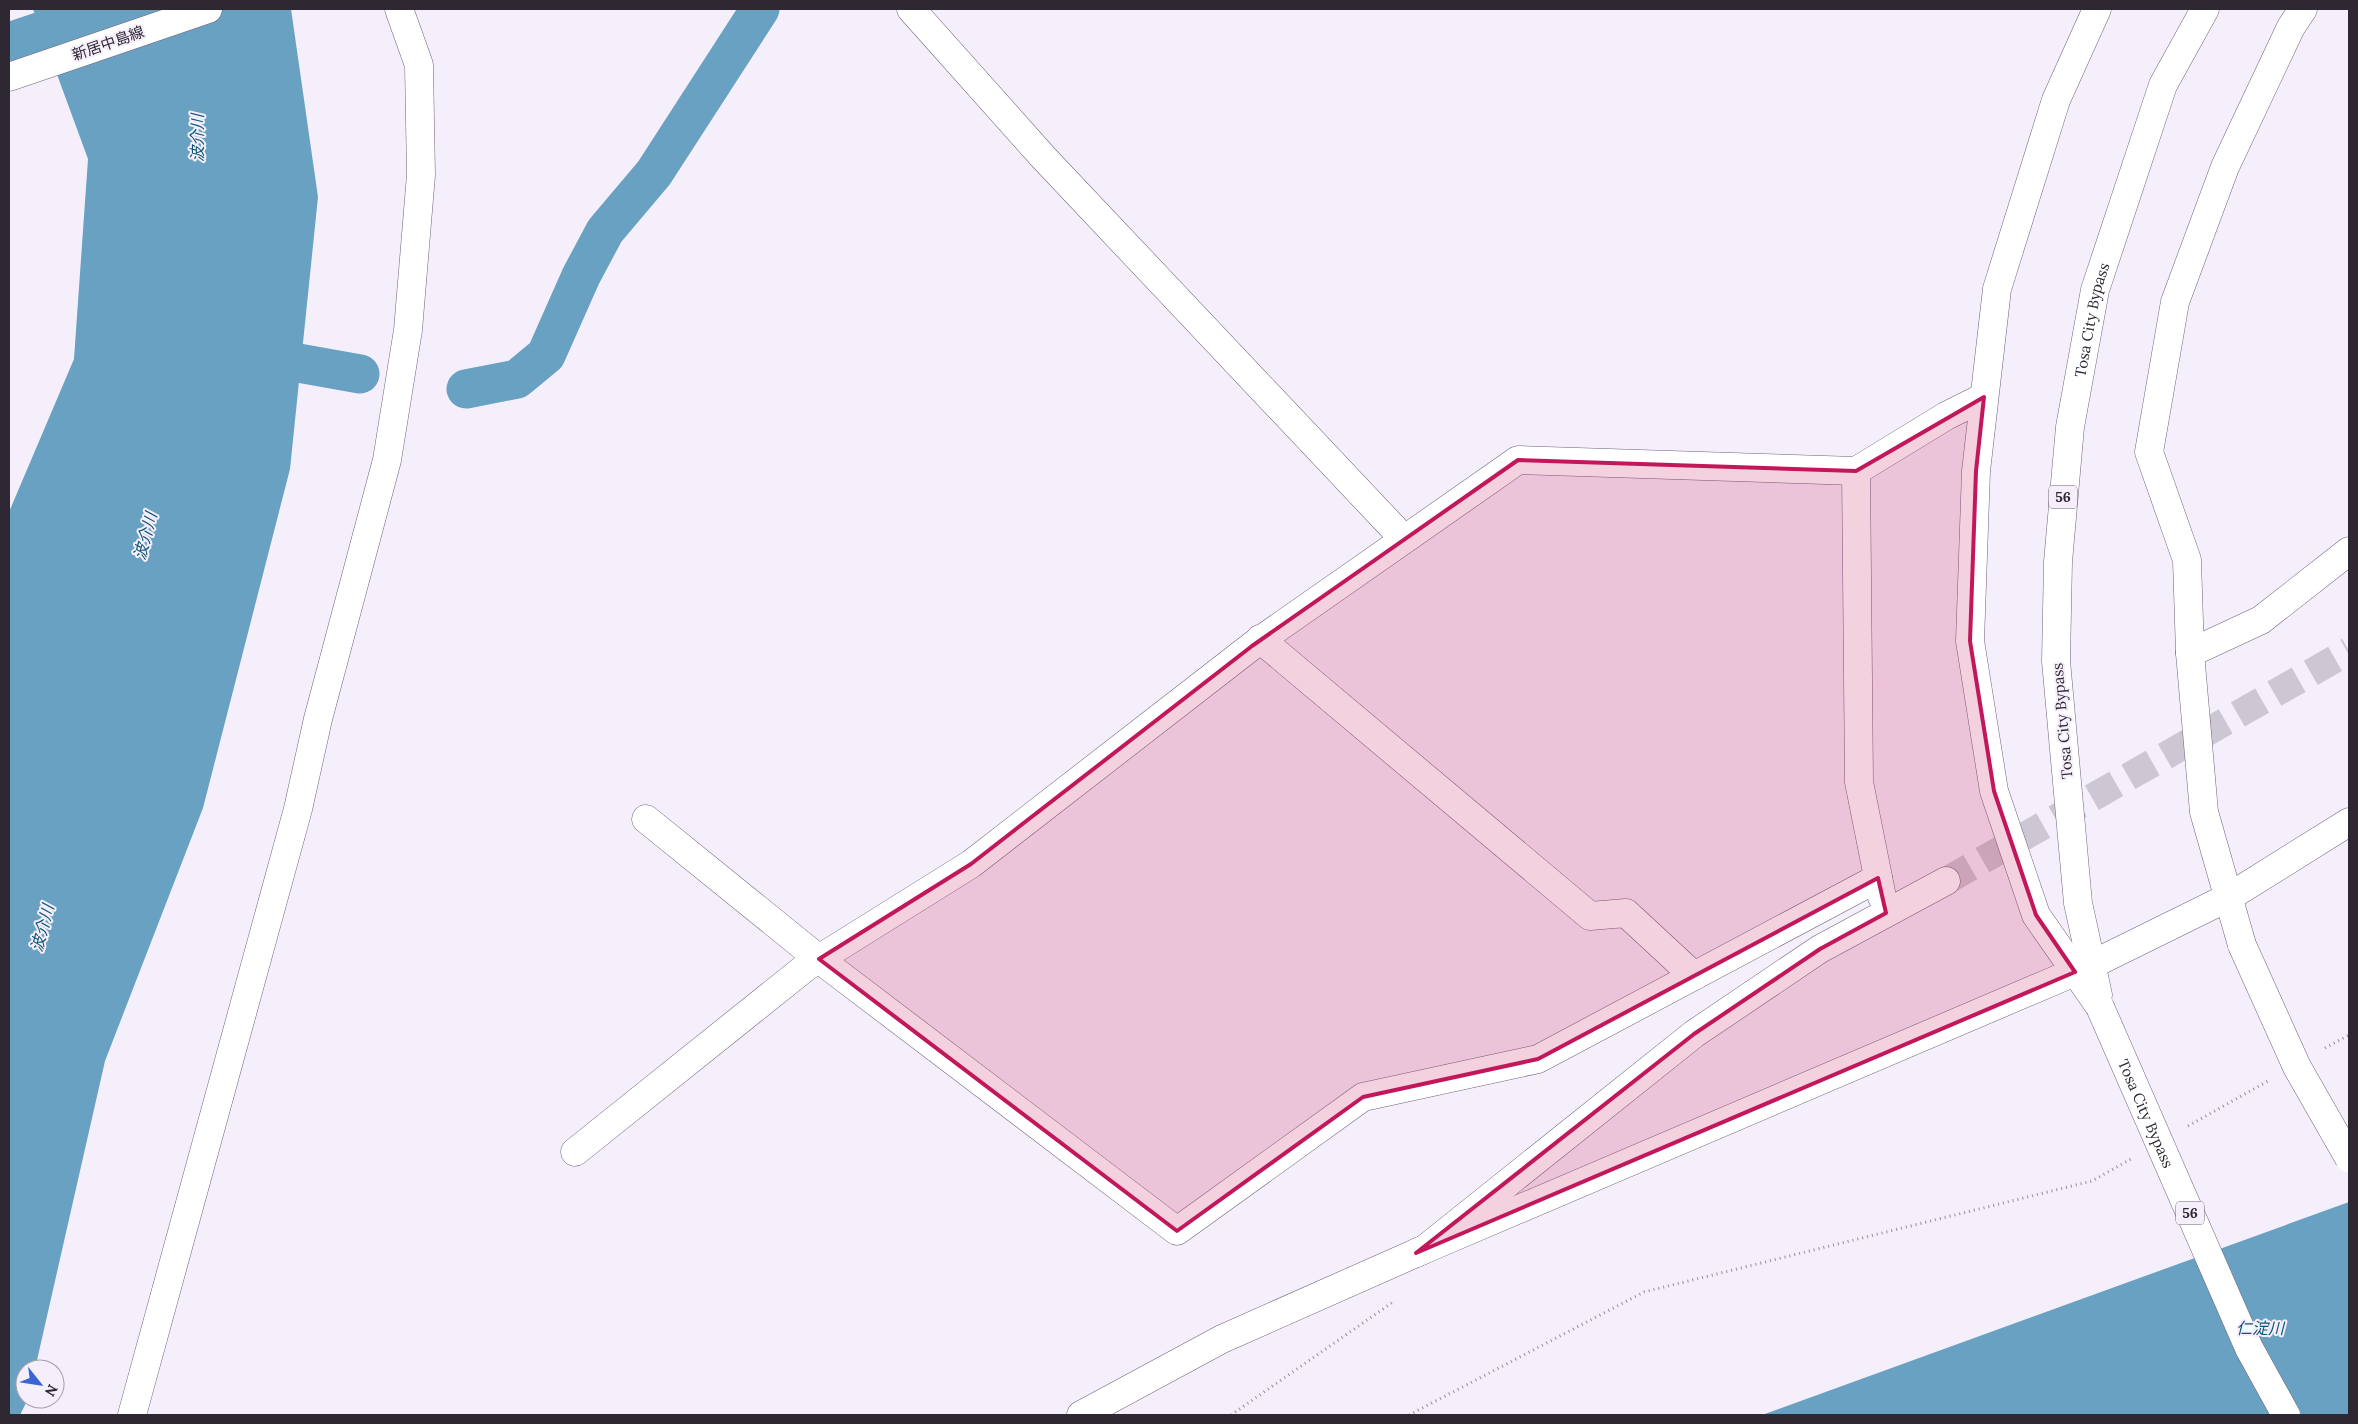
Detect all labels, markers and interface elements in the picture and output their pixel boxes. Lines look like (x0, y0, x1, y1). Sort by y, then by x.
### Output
street label: 新居中島線 (69, 22, 147, 64)
water label: 波介川 (187, 112, 207, 162)
street label: Tosa City Bypass (2070, 260, 2113, 379)
road number: 56 (2049, 486, 2077, 508)
water label: 波介川 (129, 508, 161, 562)
street label: Tosa City Bypass (2047, 662, 2077, 780)
water label: 波介川 (26, 900, 58, 954)
street label: Tosa City Bypass (2114, 1056, 2179, 1171)
road number: 56 (2176, 1202, 2204, 1224)
water label: 仁淀川 (2236, 1318, 2286, 1338)
north arrow (15, 1359, 65, 1409)
text: N (41, 1381, 62, 1400)

